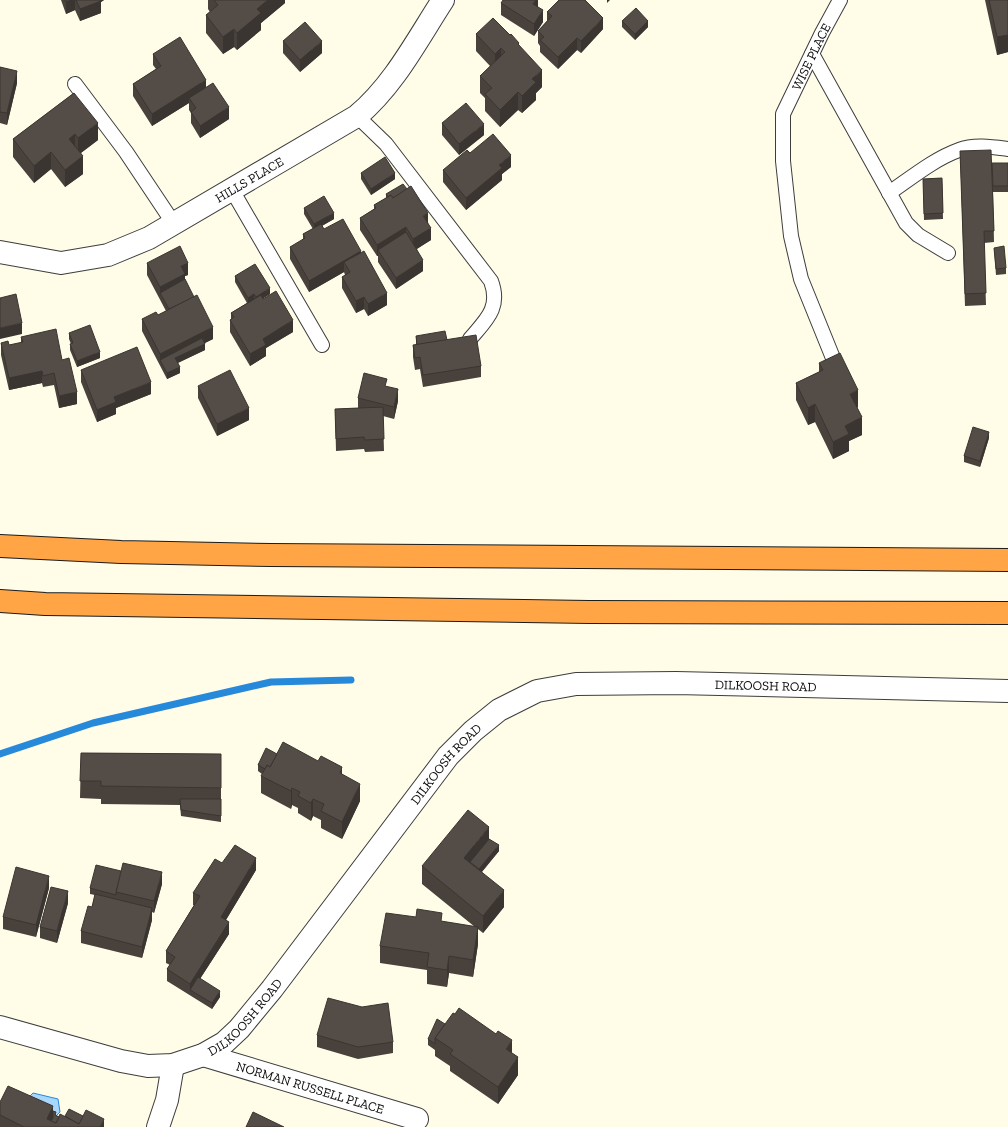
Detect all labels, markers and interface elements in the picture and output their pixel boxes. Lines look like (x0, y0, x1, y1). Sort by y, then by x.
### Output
street label: WISE PLACE (789, 20, 834, 93)
street label: HILLS PLACE (212, 154, 286, 206)
street label: DILKOOSH ROAD (715, 677, 817, 694)
street label: DILKOOSH ROAD (407, 720, 484, 807)
street label: DILKOOSH ROAD (205, 976, 285, 1059)
street label: NORMAN RUSSELL PLACE (234, 1058, 386, 1117)

